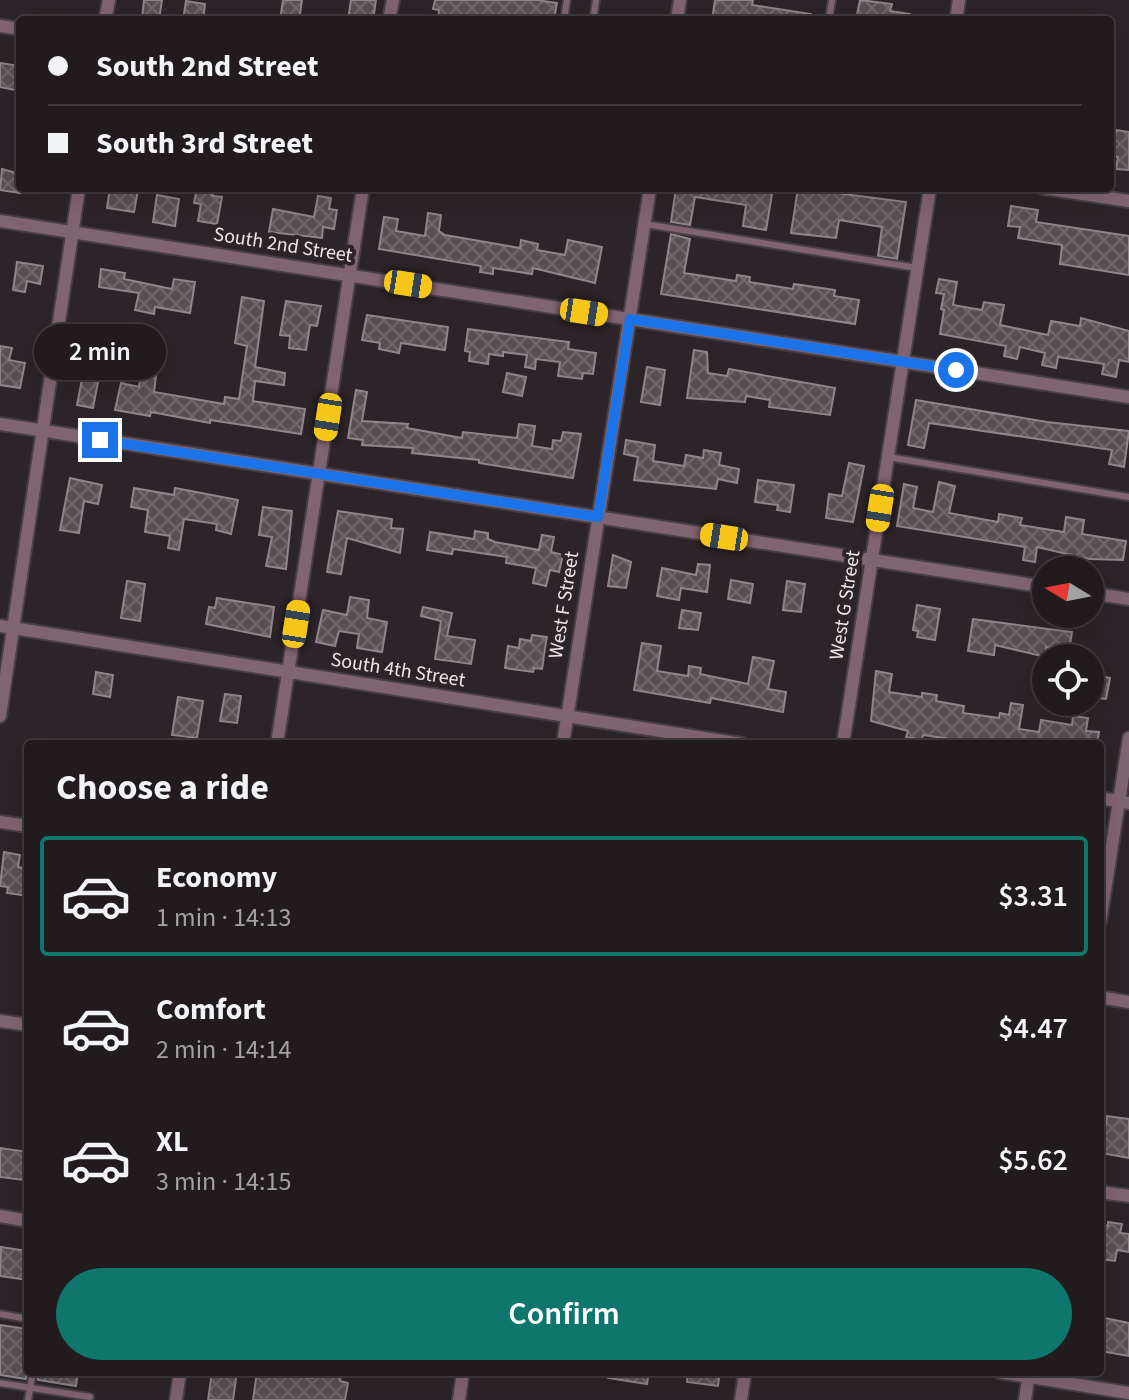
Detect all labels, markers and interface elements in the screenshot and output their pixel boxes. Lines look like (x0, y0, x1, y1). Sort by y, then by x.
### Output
text: South 2nd Street (96, 45, 318, 88)
text: South 3rd Street (96, 122, 313, 165)
street label: South 2nd Street (212, 220, 355, 270)
car (382, 268, 434, 300)
car (558, 296, 610, 328)
callout: 2 min (34, 324, 166, 380)
text: 2 min (69, 333, 131, 370)
route start (938, 352, 974, 388)
car (312, 391, 344, 443)
route end (82, 422, 118, 458)
car (864, 482, 896, 534)
car (698, 521, 750, 553)
street label: West G Street (823, 548, 868, 662)
street label: West F Street (542, 549, 586, 661)
north arrow (1032, 556, 1104, 628)
map controls (1032, 556, 1104, 716)
car (280, 598, 312, 650)
button: locate (1032, 644, 1104, 716)
street label: South 4th Street (329, 646, 467, 694)
text: Choose a ride (56, 762, 269, 813)
text: Economy (156, 856, 277, 899)
icon: car (60, 860, 132, 932)
text: $3.31 (998, 875, 1068, 918)
text: 1 min · 14:13 (156, 899, 291, 936)
text: Comfort (156, 988, 266, 1031)
icon: car (60, 992, 132, 1064)
text: $4.47 (998, 1007, 1068, 1050)
text: 2 min · 14:14 (156, 1031, 291, 1068)
text: XL (156, 1120, 189, 1163)
icon: car (60, 1124, 132, 1196)
text: $5.62 (998, 1139, 1068, 1182)
text: 3 min · 14:15 (156, 1163, 291, 1200)
button: Confirm (56, 1268, 1072, 1360)

